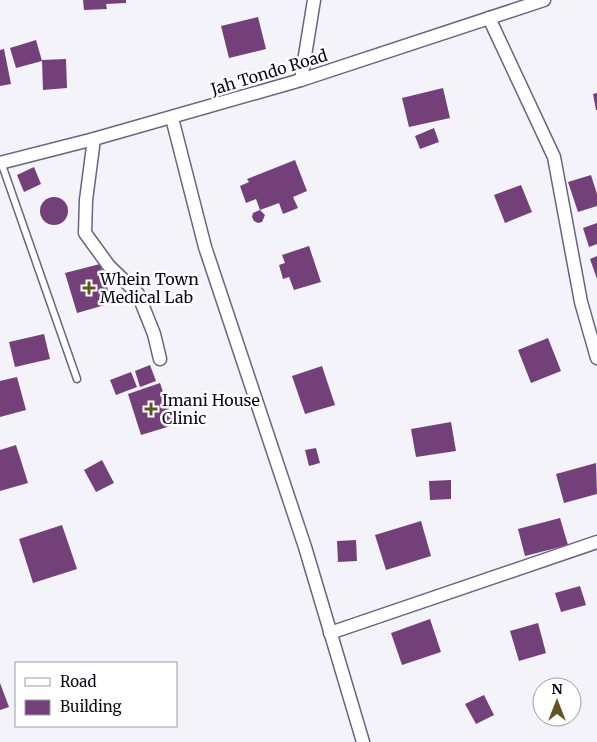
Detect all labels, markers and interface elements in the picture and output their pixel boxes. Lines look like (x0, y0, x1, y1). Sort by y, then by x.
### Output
street label: Jah Tondo Road (207, 45, 330, 99)
place label: Whein Town Medical Lab (99, 269, 199, 307)
marker: Whein Town Medical Lab (82, 281, 96, 295)
place label: Imani House Clinic (162, 390, 260, 428)
marker: Imani House Clinic (144, 402, 158, 416)
legend (15, 662, 178, 727)
text: Road (60, 672, 96, 691)
north arrow (532, 677, 582, 727)
text: N (551, 680, 563, 698)
text: Building (60, 697, 122, 716)

